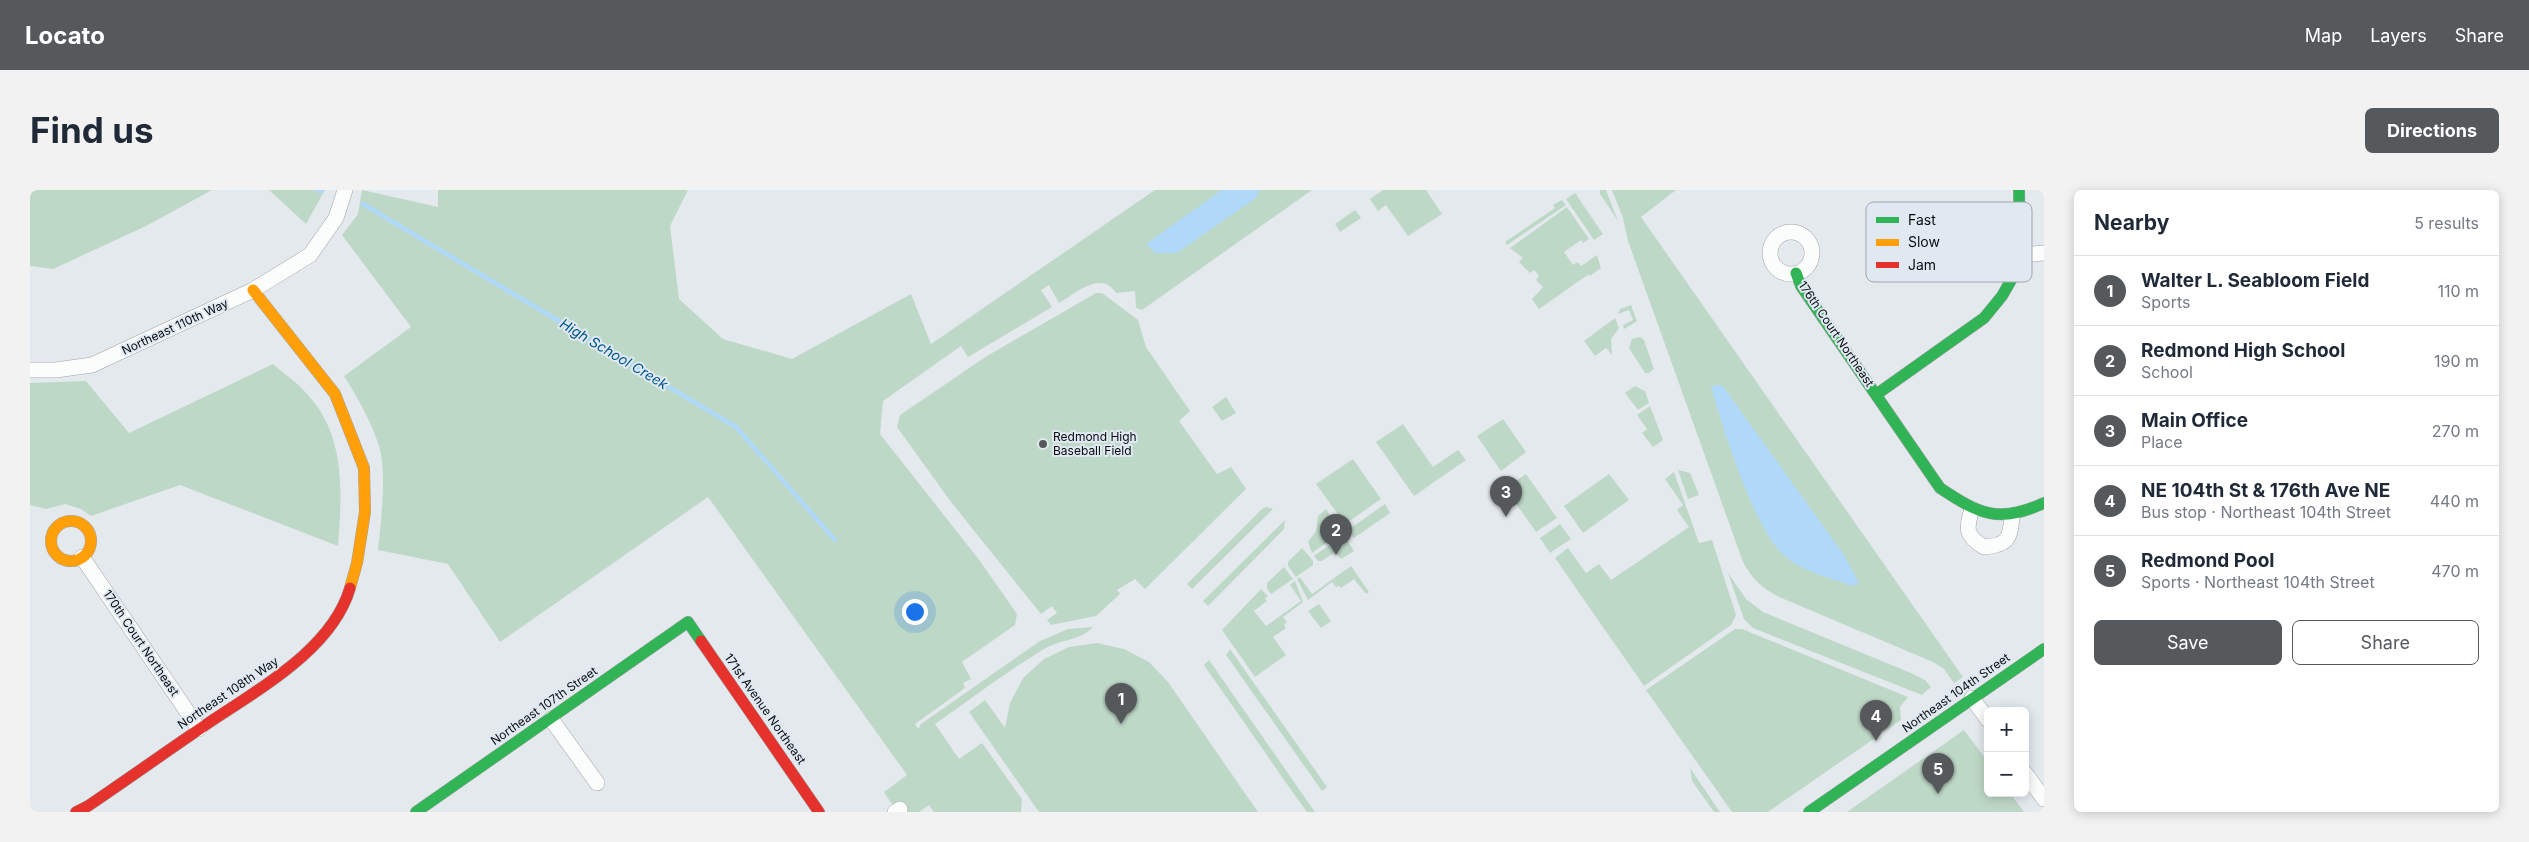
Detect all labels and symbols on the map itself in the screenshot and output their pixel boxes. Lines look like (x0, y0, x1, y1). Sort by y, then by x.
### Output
legend (1866, 202, 2032, 282)
text: Fast (1908, 211, 1936, 228)
text: Slow (1908, 233, 1940, 250)
text: Jam (1908, 256, 1936, 273)
street label: 176th Court Northeast (1795, 278, 1877, 390)
street label: Northeast 110th Way (119, 295, 231, 358)
water label: High School Creek (557, 315, 672, 393)
place label: Redmond High Baseball Field (1053, 429, 1137, 458)
marker: Redmond High Baseball Field (1037, 438, 1049, 450)
pin: 3 (1490, 476, 1522, 517)
pin: 2 (1320, 514, 1352, 555)
street label: 170th Court Northeast (100, 587, 183, 699)
your location (902, 599, 928, 625)
street label: 171st Avenue Northeast (721, 650, 809, 767)
street label: Northeast 104th Street (1899, 650, 2012, 735)
street label: Northeast 108th Way (175, 653, 281, 732)
street label: Northeast 107th Street (488, 663, 600, 748)
pin: 1 (1105, 683, 1137, 724)
pin: 4 (1860, 700, 1892, 741)
pin: 5 (1922, 753, 1954, 794)

